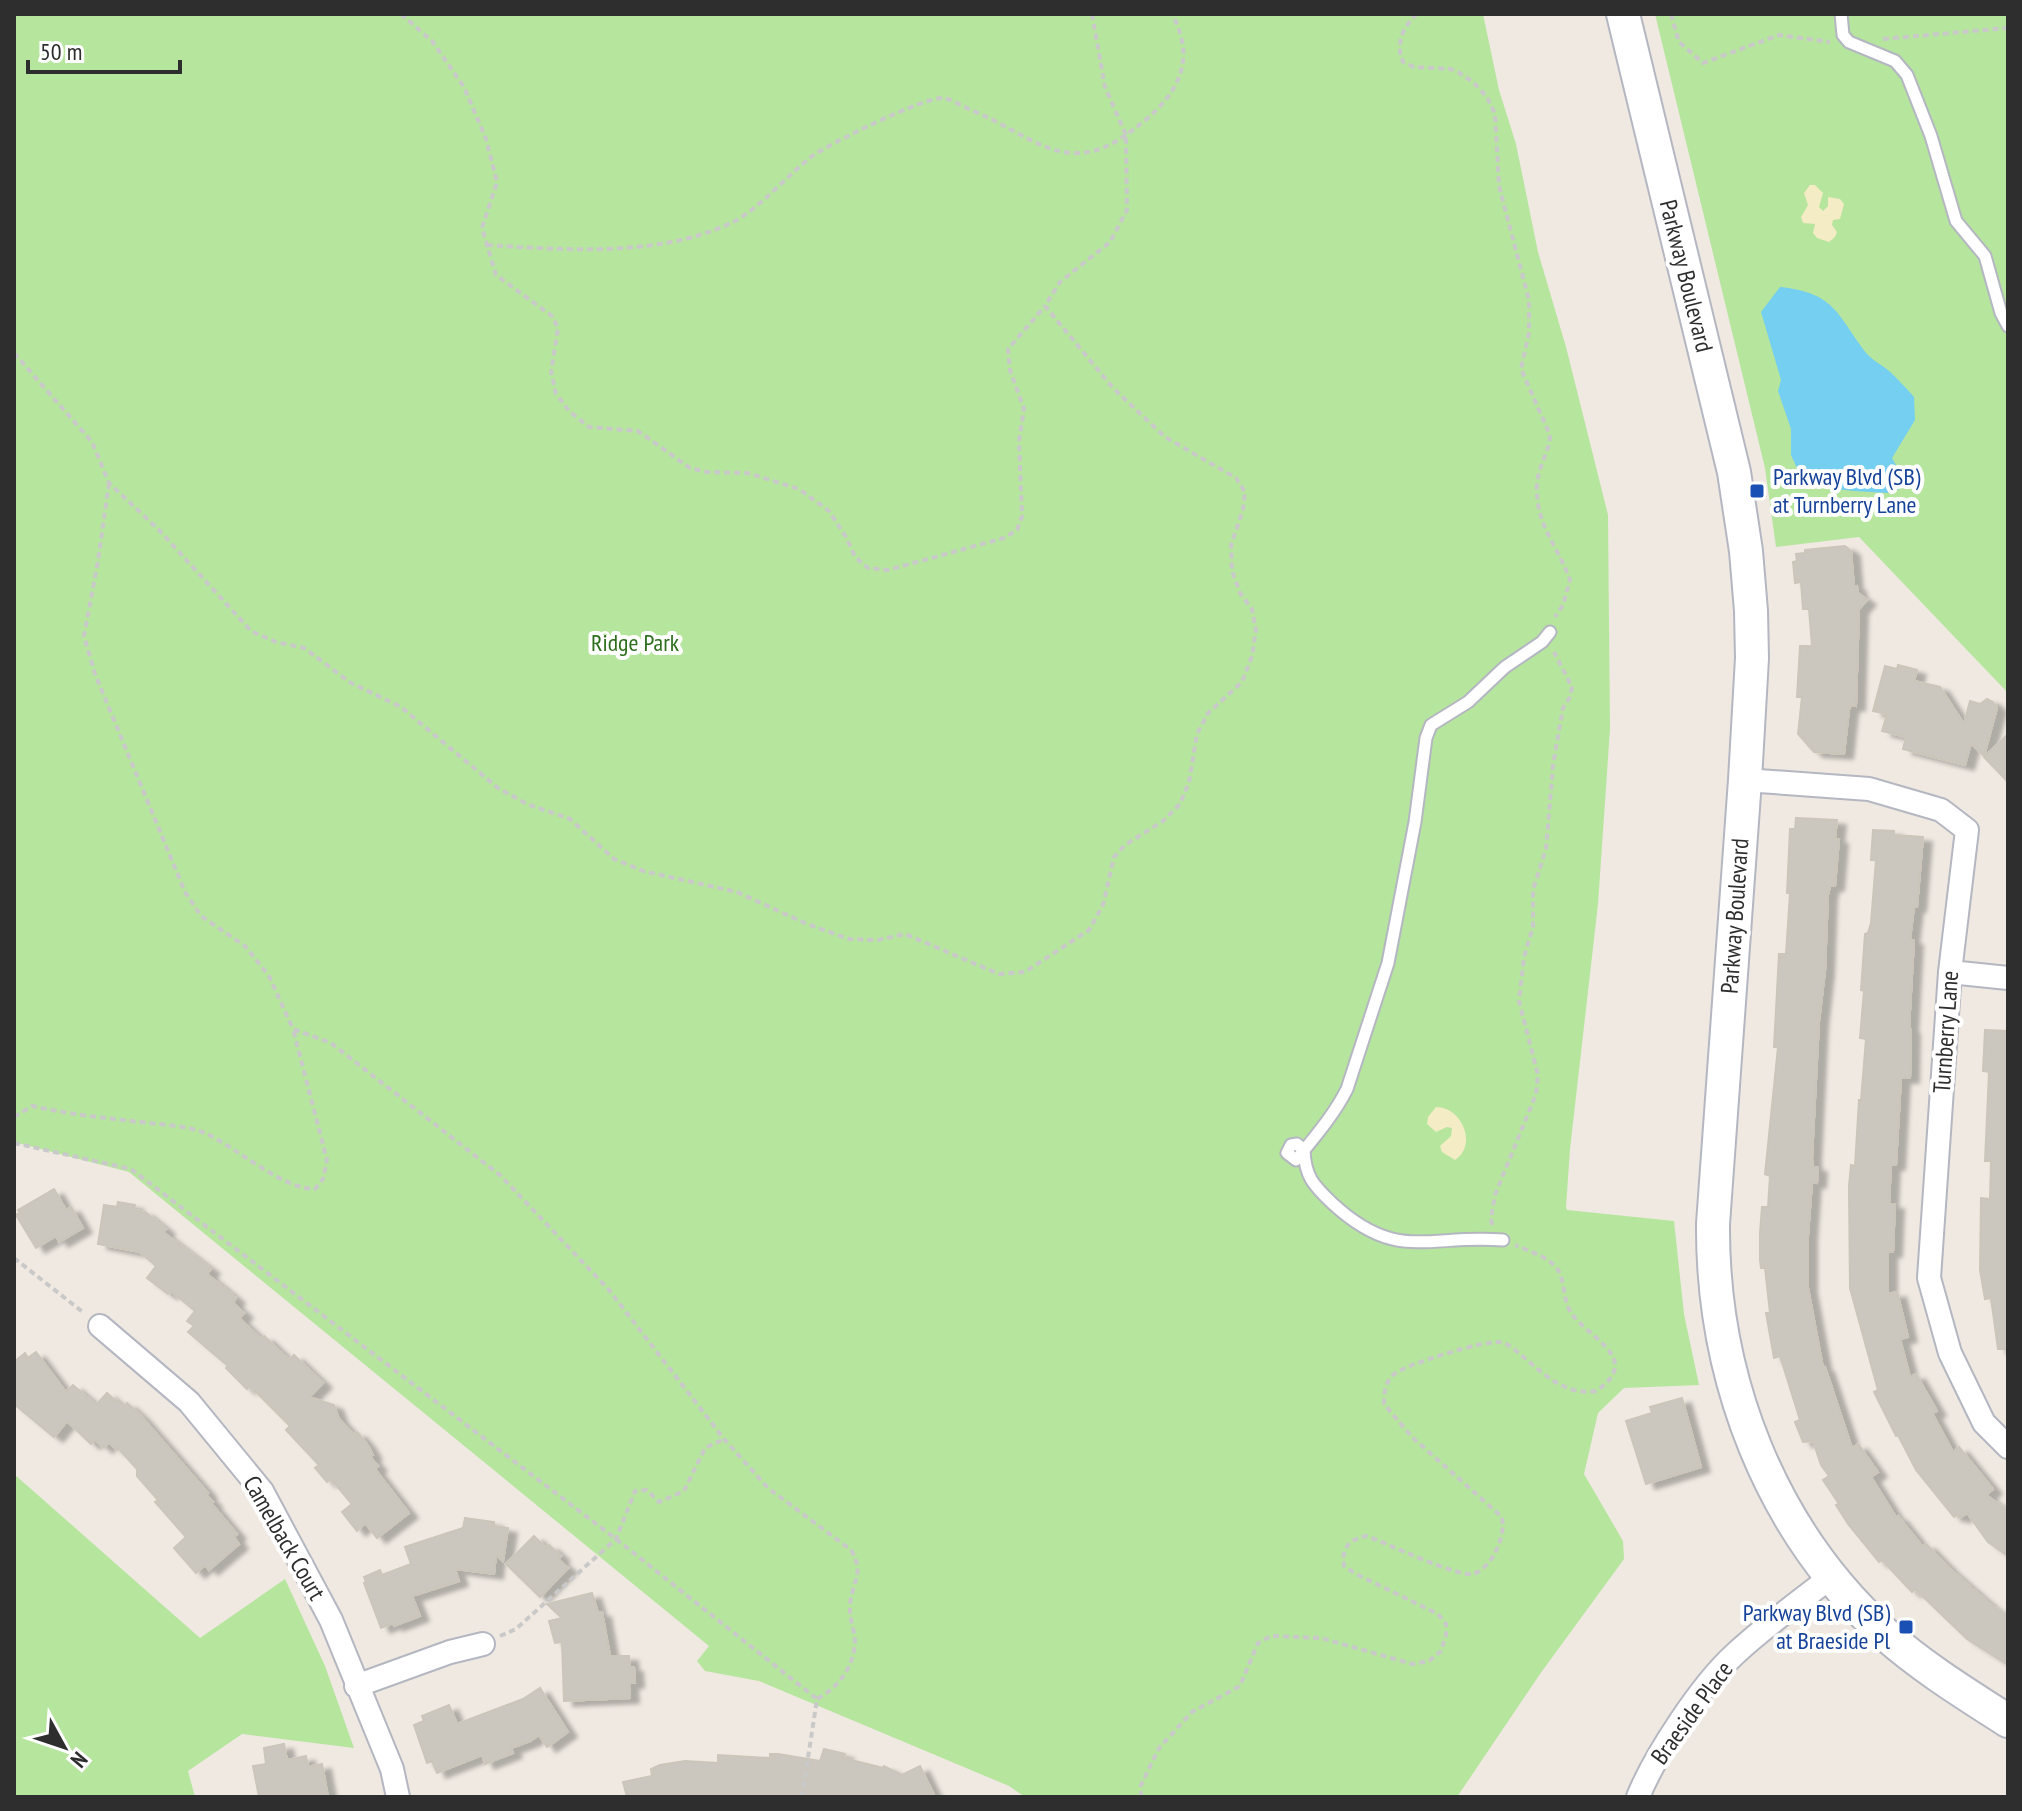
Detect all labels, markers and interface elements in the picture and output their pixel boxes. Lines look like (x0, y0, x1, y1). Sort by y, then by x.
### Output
scale bar (28, 24, 180, 74)
text: 50 m (40, 36, 82, 67)
street label: Parkway Boulevard (1653, 196, 1720, 355)
place label: Parkway Blvd (SB) at Turnberry Lane (1773, 461, 1921, 520)
marker: Parkway Blvd (SB) at Turnberry Lane (1748, 482, 1766, 500)
park label: Ridge Park (591, 627, 680, 658)
street label: Parkway Boulevard (1714, 837, 1755, 995)
street label: Turnberry Lane (1926, 970, 1965, 1094)
street label: Camelback Court (236, 1470, 333, 1606)
place label: Parkway Blvd (SB) at Braeside Pl (1743, 1597, 1890, 1656)
marker: Parkway Blvd (SB) at Braeside Pl (1897, 1618, 1915, 1636)
street label: Braeside Place (1644, 1655, 1739, 1770)
north arrow (24, 1707, 104, 1787)
text: N (65, 1746, 94, 1773)

